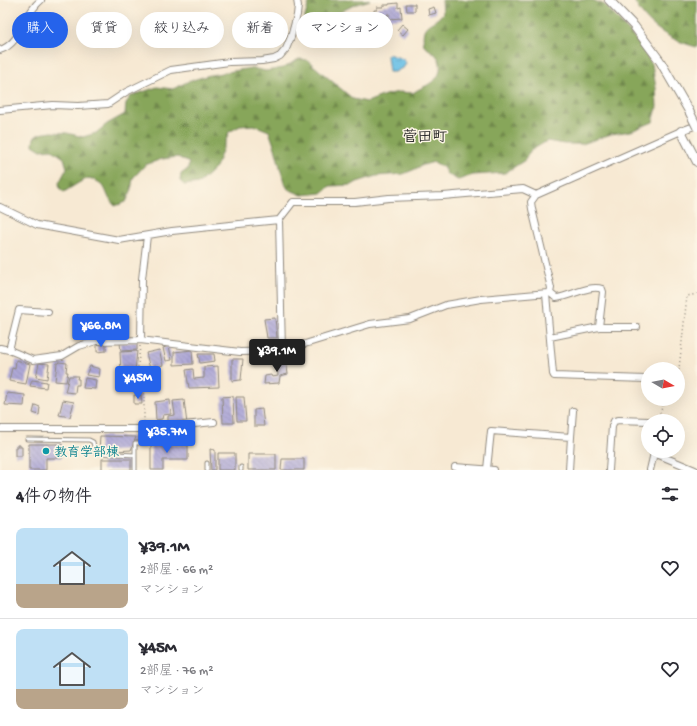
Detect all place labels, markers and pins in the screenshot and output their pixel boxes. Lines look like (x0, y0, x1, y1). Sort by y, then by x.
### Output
pin: ¥66.8M (68, 314, 134, 348)
pin: ¥39.1M (244, 339, 310, 373)
pin: ¥45M (114, 366, 162, 400)
pin: ¥35.7M (134, 420, 200, 454)
place label: 教育学部棟 (54, 445, 119, 461)
marker: 教育学部棟 (41, 446, 51, 456)

